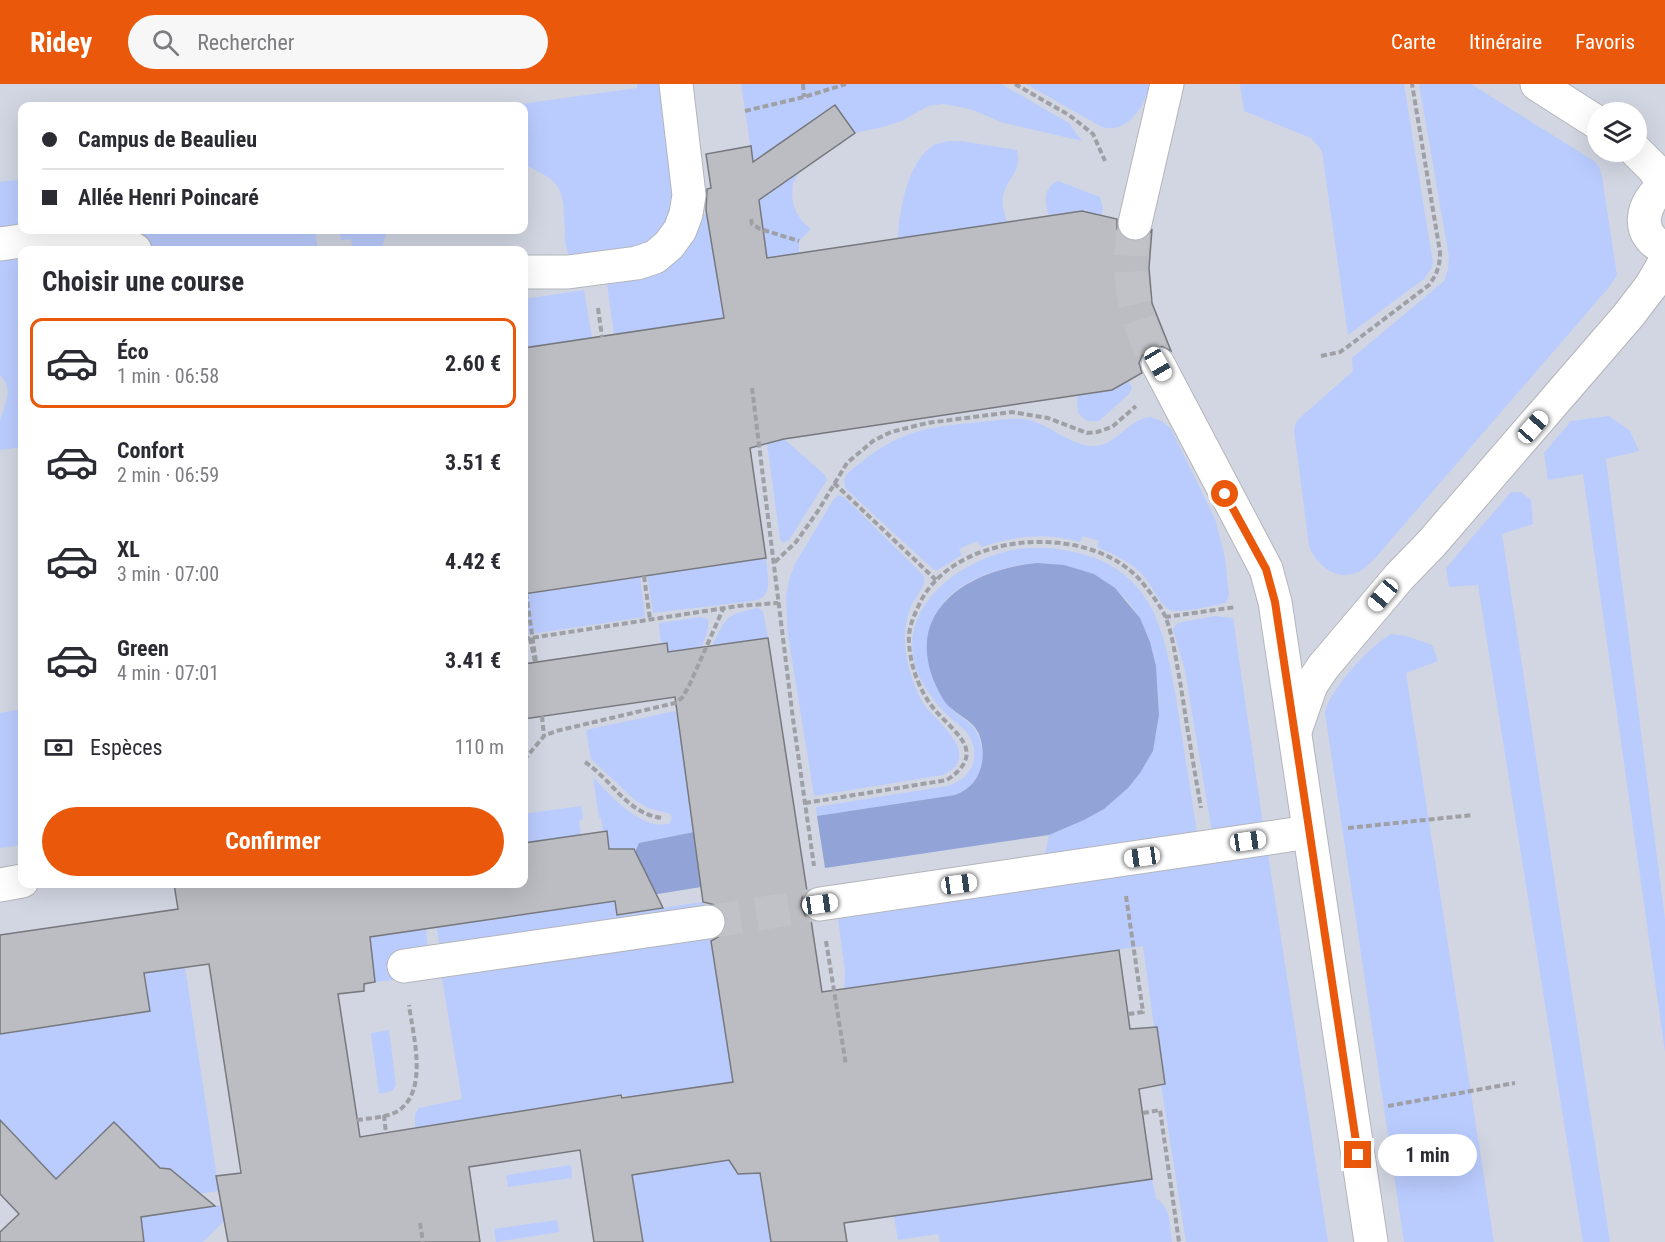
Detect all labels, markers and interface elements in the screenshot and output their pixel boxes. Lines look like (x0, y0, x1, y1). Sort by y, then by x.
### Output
search box (128, 15, 548, 69)
text: Ridey (30, 26, 92, 59)
icon: search (149, 26, 182, 59)
text: Rechercher (197, 30, 295, 55)
text: Carte (1391, 30, 1436, 54)
text: Itinéraire (1469, 30, 1542, 54)
text: Favoris (1575, 30, 1635, 54)
map controls (1587, 102, 1647, 162)
button: layers (1587, 102, 1647, 162)
text: Campus de Beaulieu (78, 127, 257, 152)
text: Allée Henri Poincaré (78, 185, 259, 210)
text: Choisir une course (42, 266, 244, 298)
icon: car (45, 336, 99, 390)
text: Éco (117, 339, 149, 364)
car (1141, 344, 1175, 384)
text: 2.60 € (445, 351, 501, 376)
text: 1 min · 06:58 (117, 364, 219, 388)
car (1514, 408, 1552, 446)
icon: car (45, 435, 99, 489)
text: Confort (117, 438, 184, 463)
text: 3.51 € (445, 450, 501, 475)
text: 2 min · 06:59 (117, 463, 219, 487)
route start (1211, 480, 1238, 507)
icon: car (45, 534, 99, 588)
text: XL (117, 537, 140, 562)
text: 4.42 € (445, 549, 501, 574)
text: 3 min · 07:00 (117, 562, 219, 586)
car (1365, 575, 1401, 615)
icon: car (45, 633, 99, 687)
text: Green (117, 636, 169, 661)
text: 3.41 € (445, 648, 501, 673)
text: 4 min · 07:01 (117, 661, 219, 685)
icon: cash (42, 731, 75, 764)
text: Espèces (90, 735, 163, 760)
text: 110 m (455, 735, 504, 759)
button: Confirmer (42, 807, 504, 876)
car (1229, 830, 1267, 852)
car (1123, 846, 1161, 868)
car (940, 873, 978, 895)
car (801, 893, 839, 915)
callout: 1 min (1379, 1134, 1478, 1176)
route end (1344, 1141, 1371, 1168)
text: 1 min (1405, 1143, 1450, 1167)

